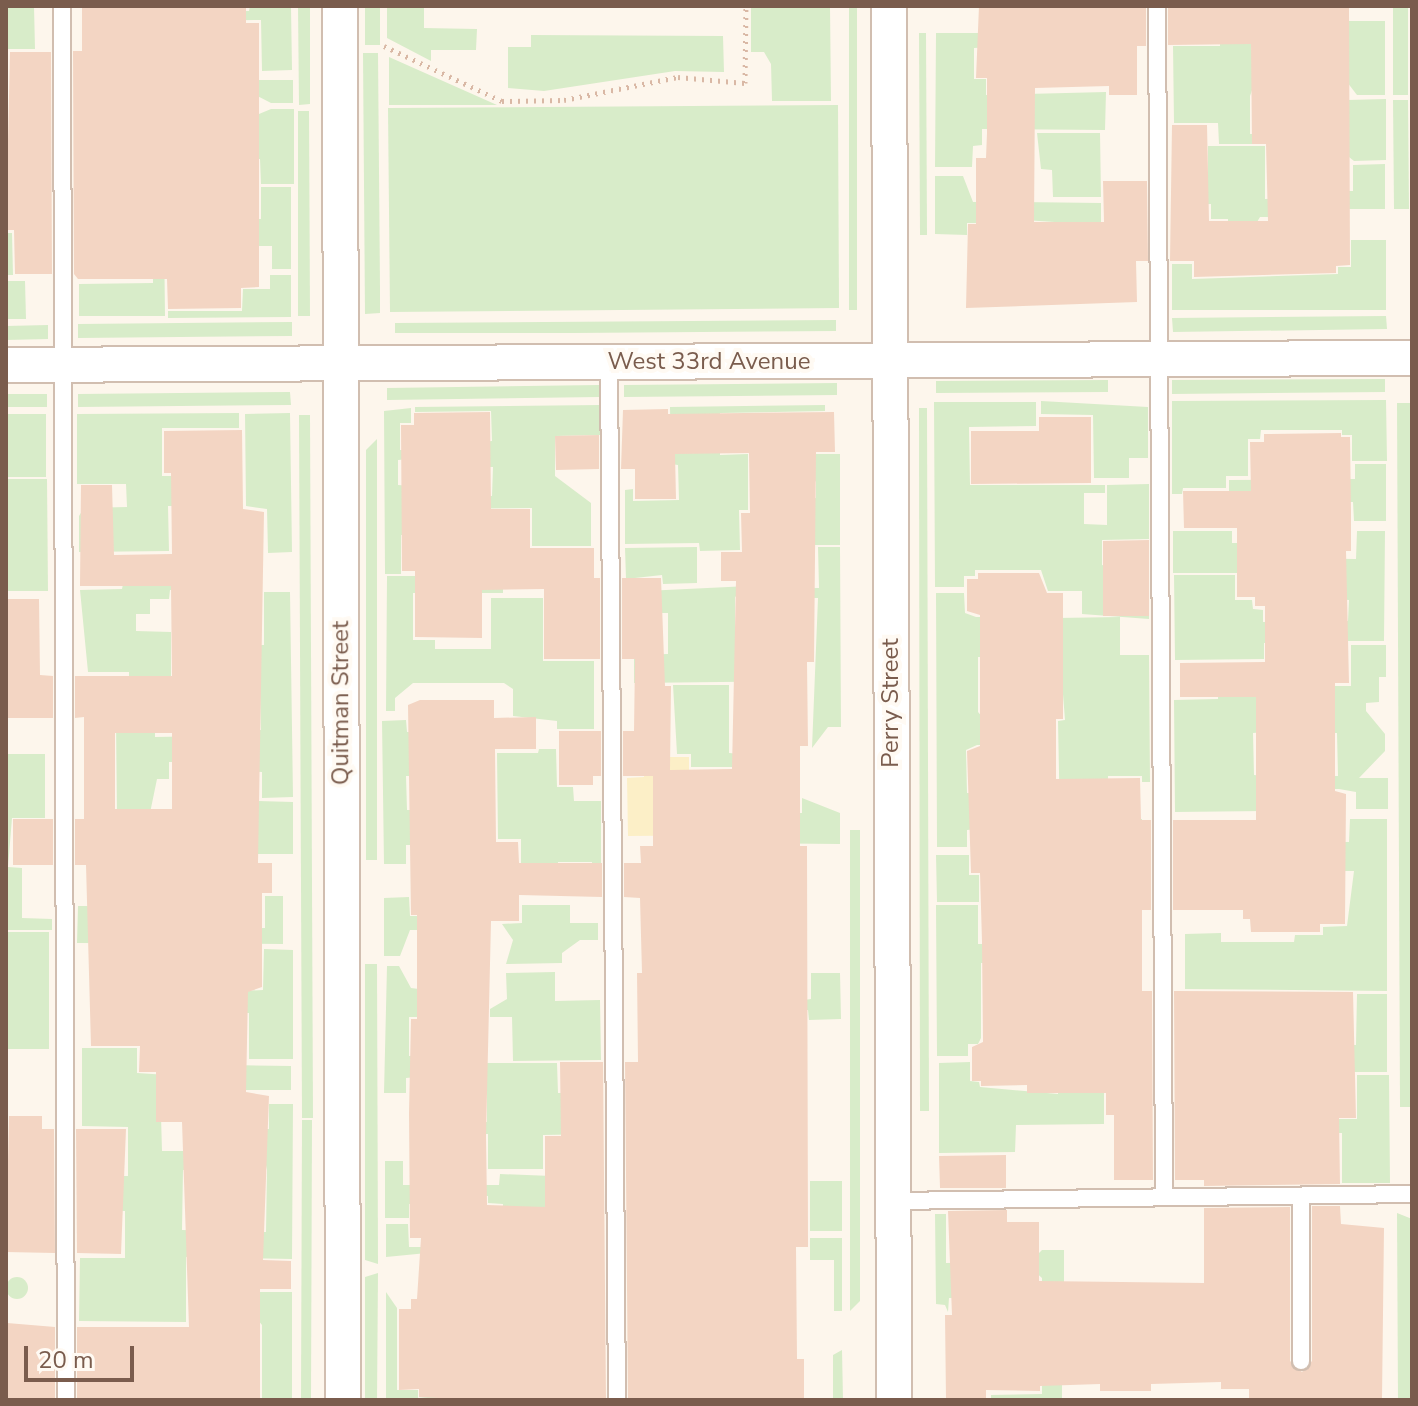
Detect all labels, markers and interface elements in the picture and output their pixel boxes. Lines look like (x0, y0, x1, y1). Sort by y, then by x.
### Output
street label: West 33rd Avenue (608, 348, 810, 376)
street label: Quitman Street (327, 621, 355, 785)
street label: Perry Street (877, 638, 905, 768)
scale bar (28, 1330, 138, 1380)
text: 20 m (38, 1344, 94, 1376)

